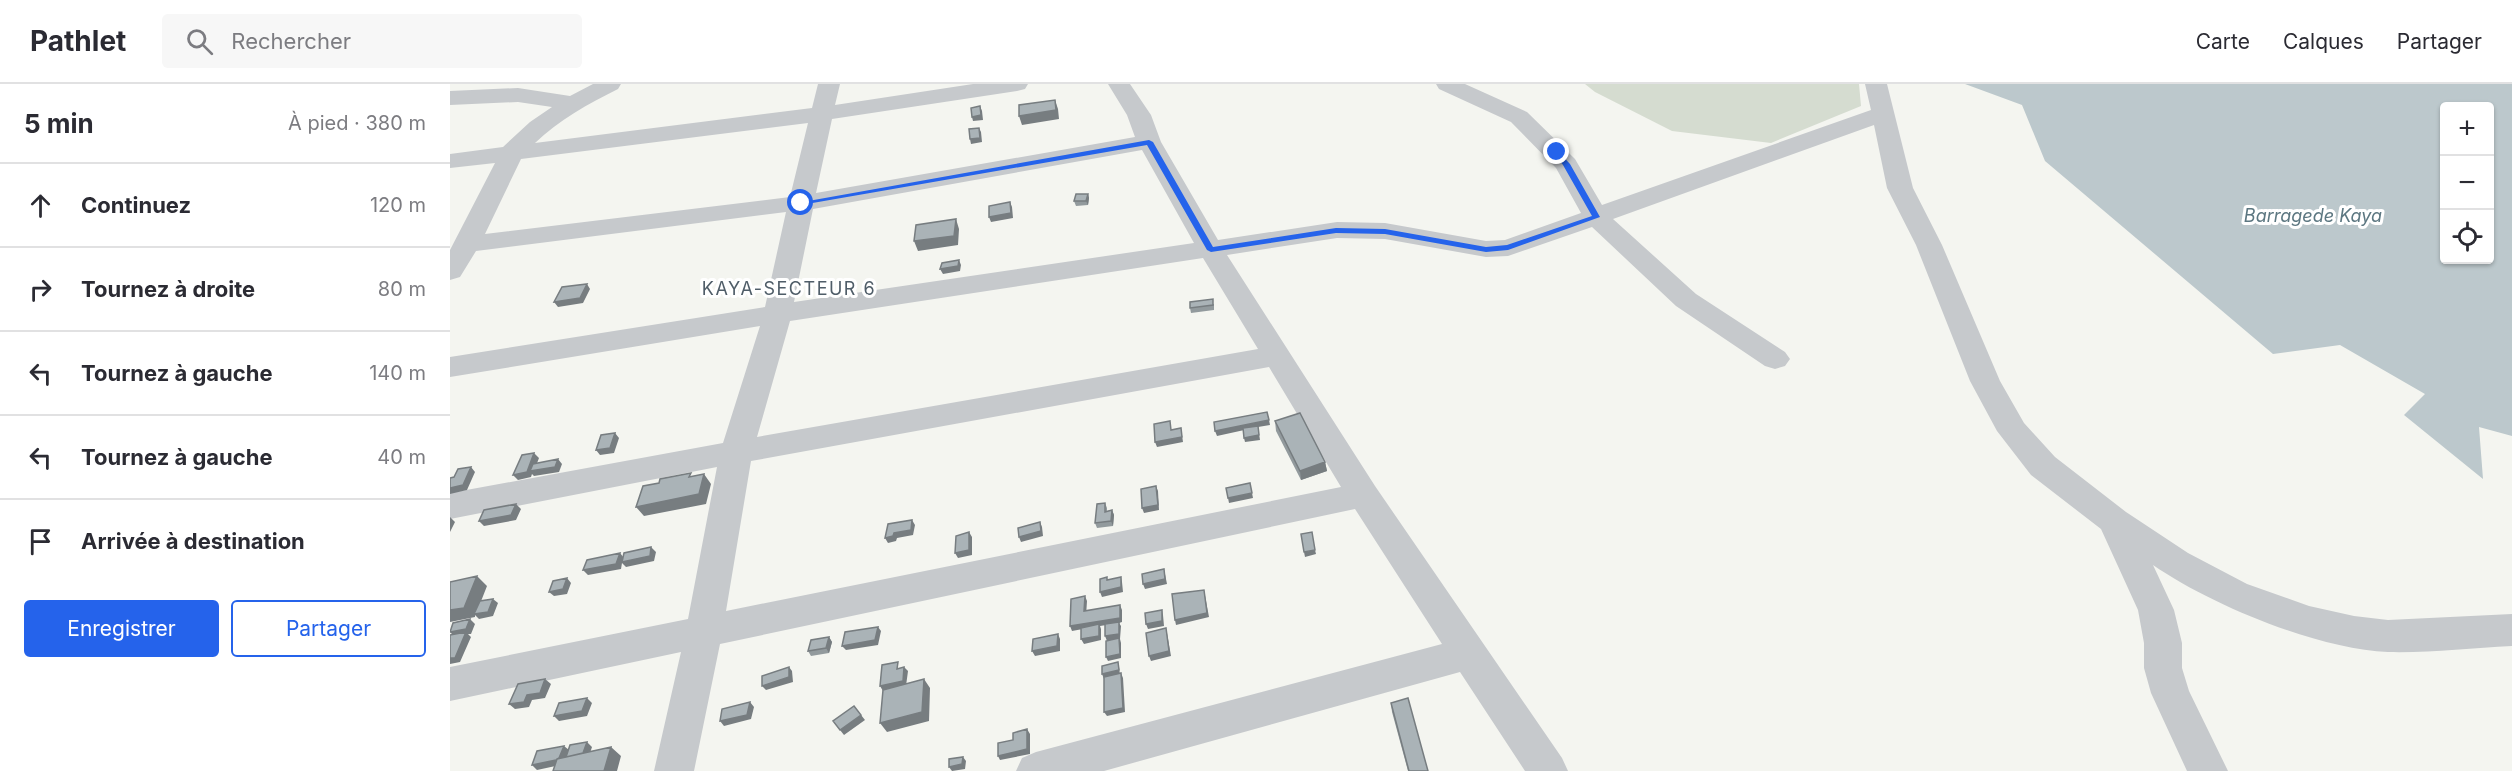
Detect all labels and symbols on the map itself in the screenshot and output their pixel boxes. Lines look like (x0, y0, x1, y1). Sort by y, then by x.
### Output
route end (1543, 138, 1569, 164)
route start (787, 189, 813, 215)
water label: Barragede Kaya (2244, 205, 2382, 226)
district label: KAYA-SECTEUR 6 (702, 278, 876, 299)

